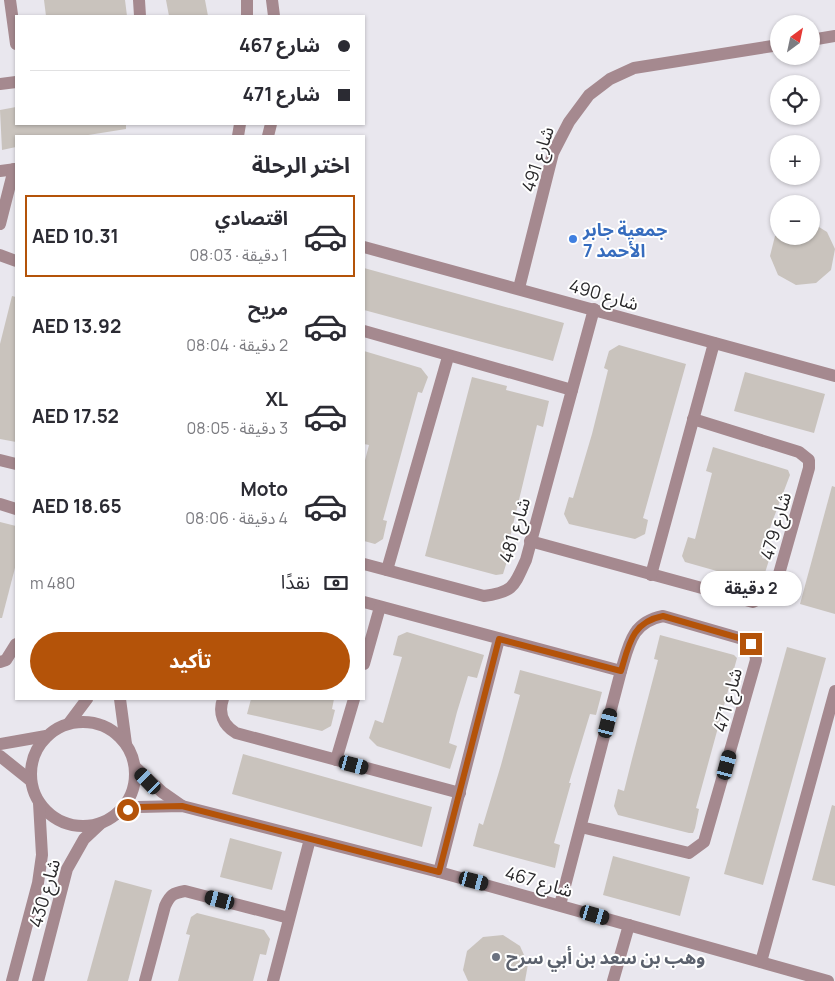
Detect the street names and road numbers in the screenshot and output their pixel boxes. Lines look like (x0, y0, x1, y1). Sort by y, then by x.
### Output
street label: شارع 491 (515, 123, 562, 196)
street label: شارع 490 (566, 273, 642, 318)
street label: شارع 479 (754, 489, 799, 564)
street label: شارع 481 (493, 495, 538, 566)
street label: شارع 471 (707, 665, 750, 735)
street label: شارع 430 (23, 856, 68, 931)
street label: شارع 467 (501, 860, 576, 905)

